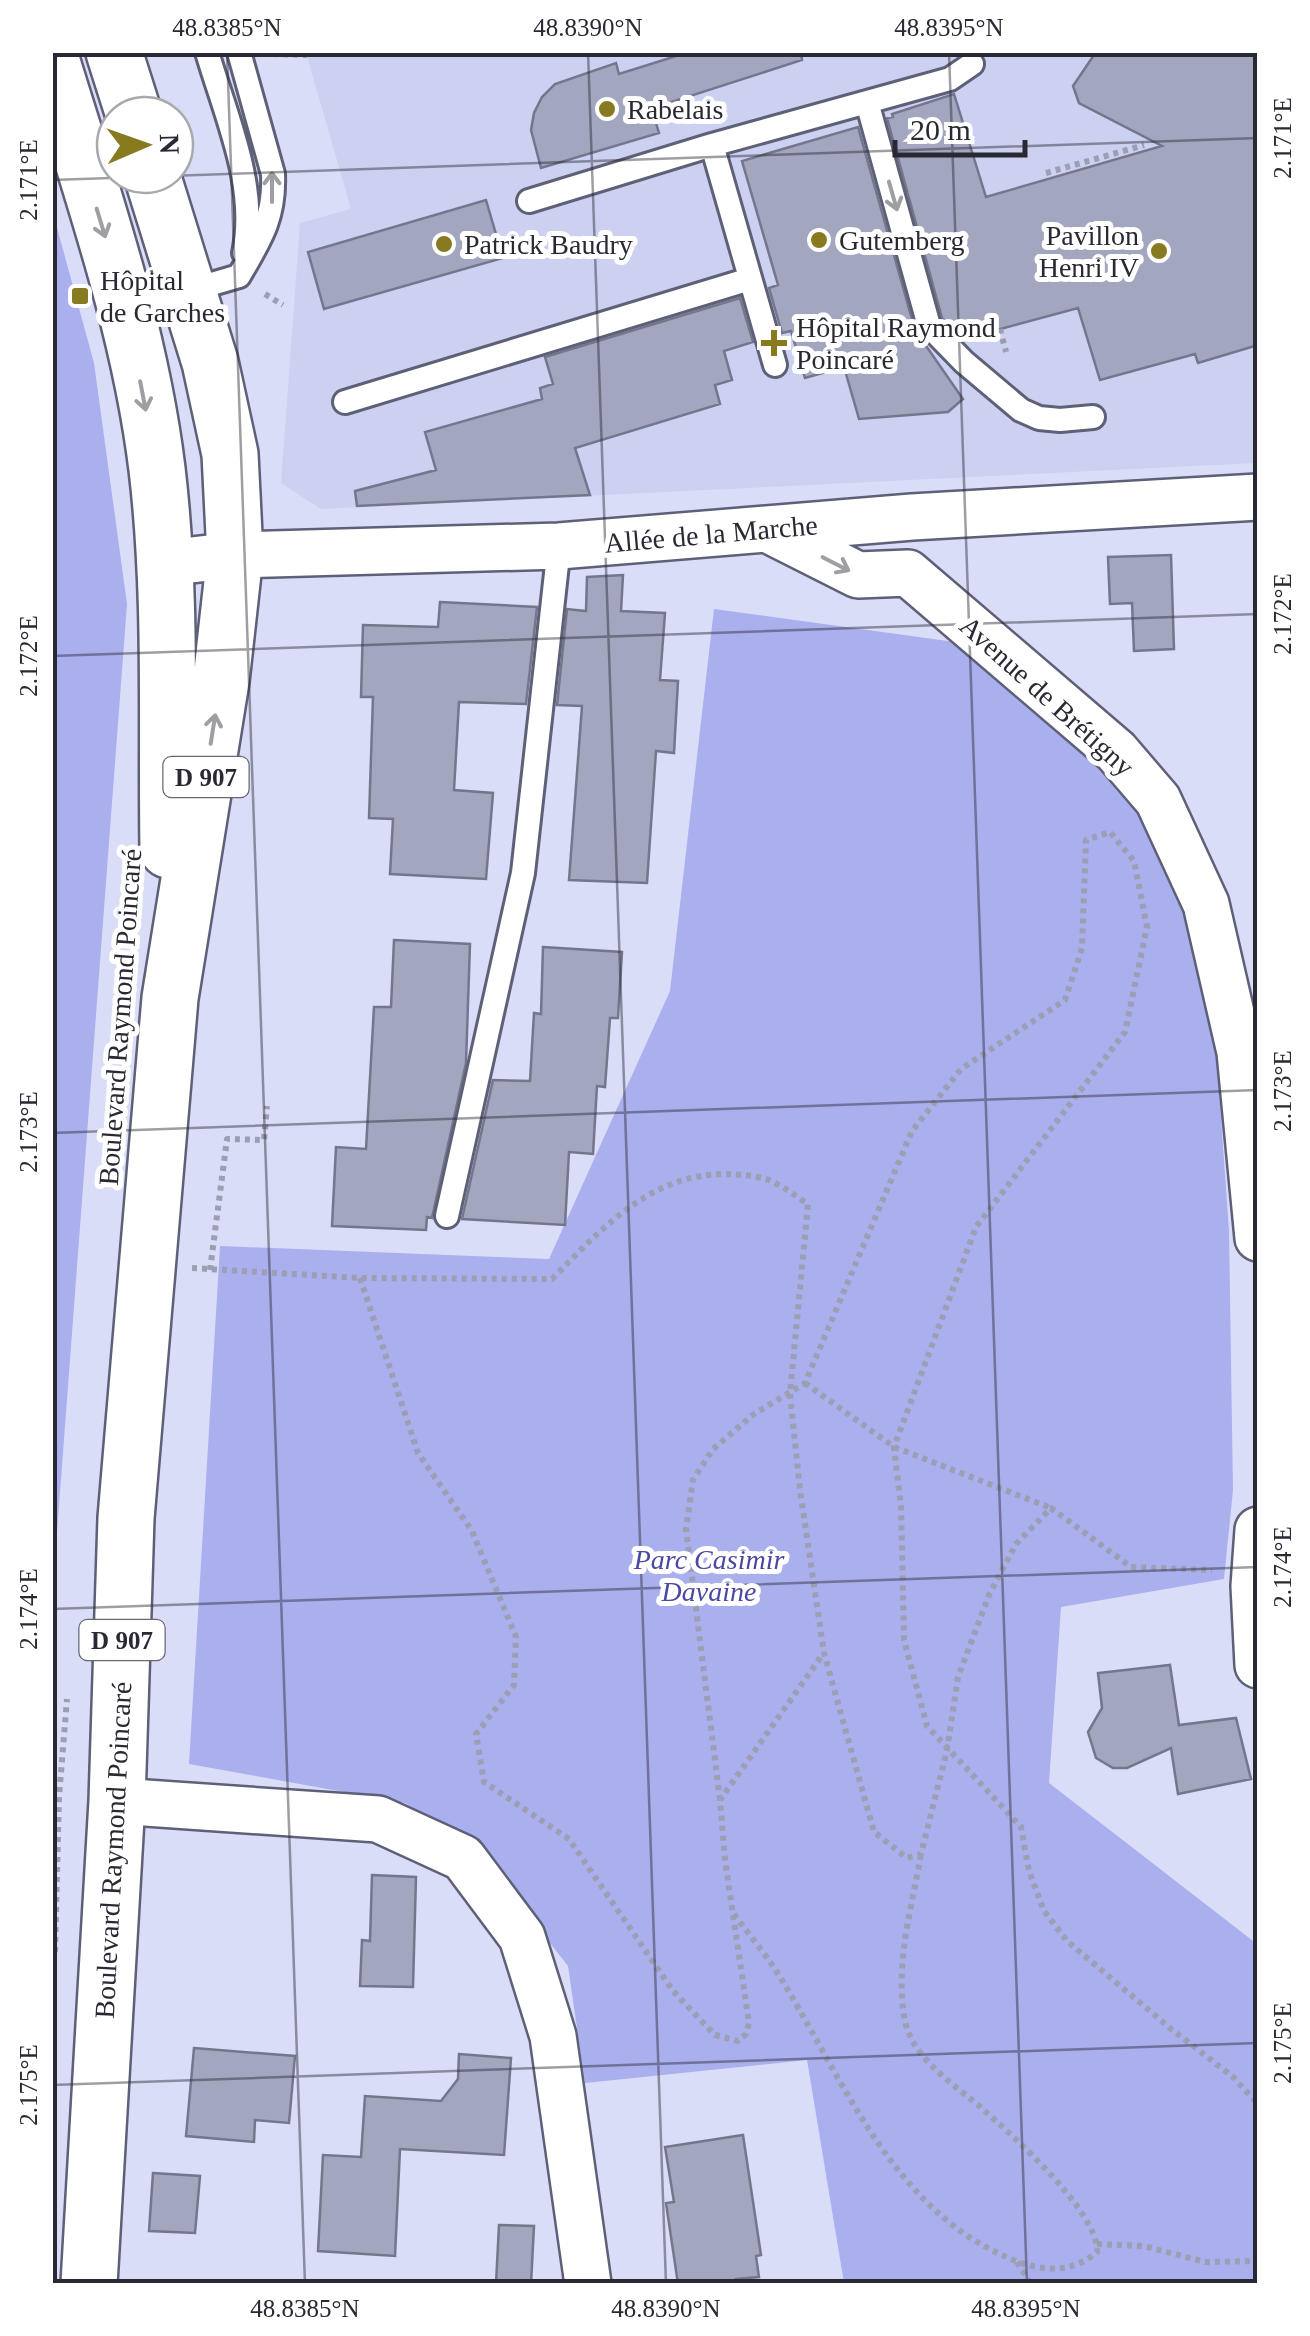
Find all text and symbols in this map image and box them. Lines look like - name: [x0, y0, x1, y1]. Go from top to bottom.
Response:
- text: 48.8385°N: [172, 14, 282, 41]
- text: 48.8390°N: [533, 14, 643, 41]
- text: 48.8395°N: [894, 14, 1004, 41]
- place label: Rabelais: [627, 94, 723, 125]
- north arrow: [95, 95, 195, 195]
- scale bar: [895, 95, 1025, 157]
- text: 2.171°E: [1269, 97, 1296, 179]
- marker: Rabelais: [596, 98, 618, 120]
- text: 20 m: [910, 113, 971, 146]
- text: N: [154, 133, 185, 155]
- text: 2.171°E: [15, 139, 42, 221]
- one-way arrow: [262, 172, 282, 204]
- one-way arrow: [885, 180, 903, 211]
- one-way arrow: [93, 207, 111, 238]
- place label: Pavillon Henri IV: [1039, 220, 1139, 283]
- place label: Gutemberg: [839, 225, 964, 256]
- place label: Patrick Baudry: [464, 229, 633, 260]
- marker: Gutemberg: [808, 229, 830, 251]
- marker: Patrick Baudry: [433, 233, 455, 255]
- marker: Pavillon Henri IV: [1148, 240, 1170, 262]
- place label: Hôpital de Garches: [100, 265, 225, 328]
- marker: Hôpital de Garches: [69, 285, 91, 307]
- place label: Hôpital Raymond Poincaré: [796, 312, 996, 375]
- marker: Hôpital Raymond Poincaré: [761, 330, 787, 356]
- one-way arrow: [134, 379, 153, 412]
- street label: Allée de la Marche: [603, 509, 819, 559]
- one-way arrow: [820, 555, 850, 574]
- text: 2.172°E: [1269, 573, 1296, 655]
- street label: Avenue de Brétigny: [954, 610, 1140, 782]
- text: 2.172°E: [15, 615, 42, 697]
- one-way arrow: [204, 713, 223, 746]
- road number: D 907: [164, 757, 248, 797]
- street label: Boulevard Raymond Poincaré: [93, 848, 147, 1186]
- text: 2.173°E: [1269, 1050, 1296, 1132]
- text: 2.173°E: [15, 1091, 42, 1173]
- text: 2.174°E: [1269, 1526, 1296, 1608]
- park label: Parc Casimir Davaine: [633, 1544, 784, 1607]
- text: 2.174°E: [15, 1568, 42, 1650]
- road number: D 907: [80, 1620, 164, 1660]
- street label: Boulevard Raymond Poincaré: [89, 1681, 137, 2019]
- text: 2.175°E: [1269, 2002, 1296, 2084]
- text: 2.175°E: [15, 2044, 42, 2126]
- text: 48.8385°N: [250, 2295, 360, 2322]
- text: 48.8390°N: [611, 2295, 721, 2322]
- text: 48.8395°N: [971, 2295, 1081, 2322]

